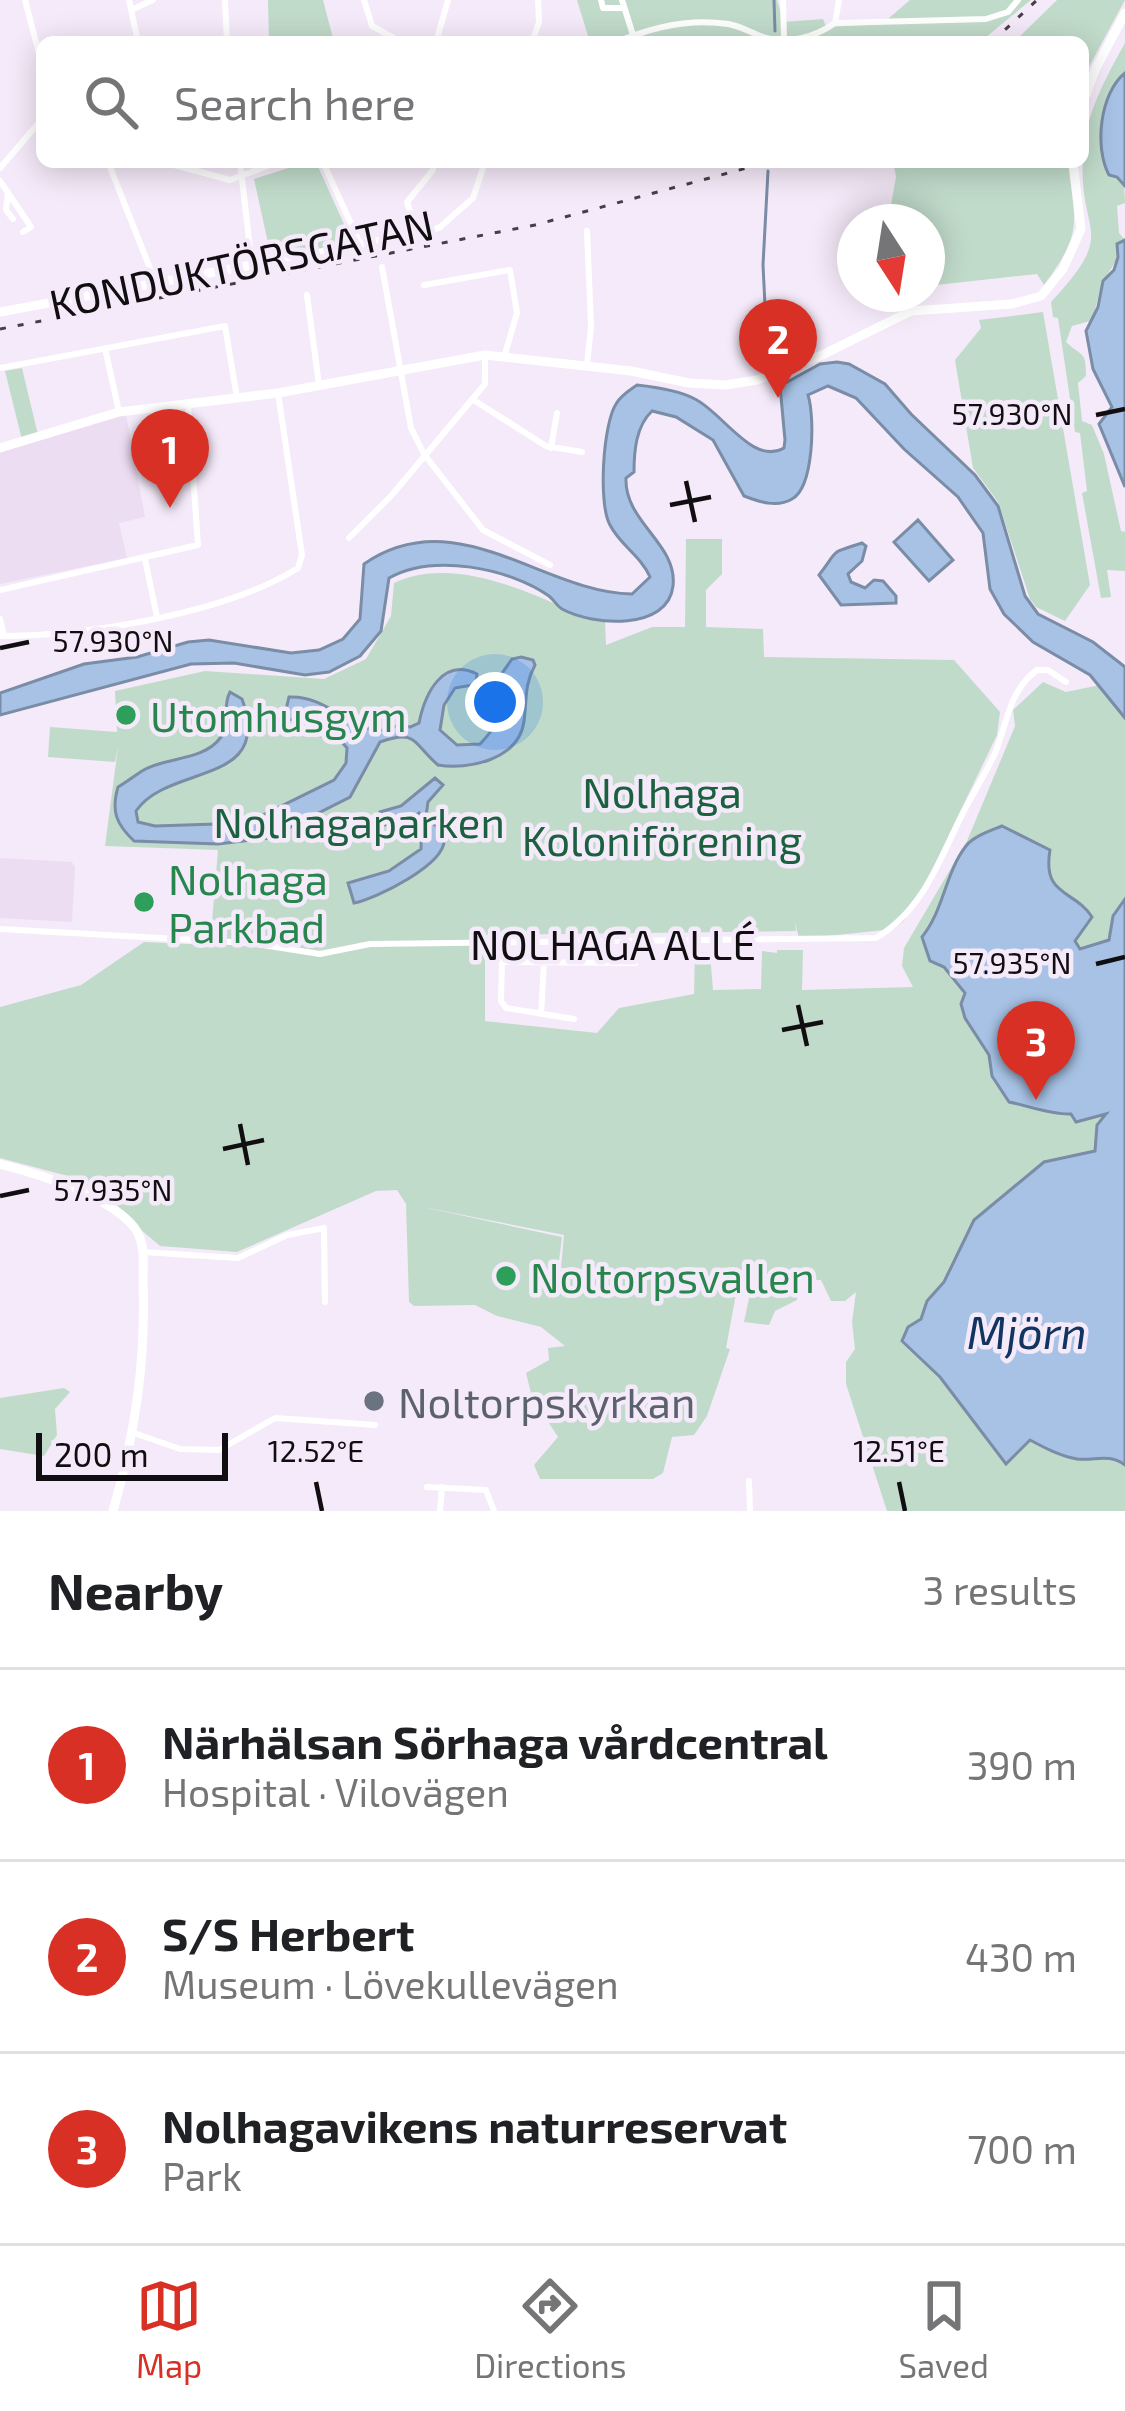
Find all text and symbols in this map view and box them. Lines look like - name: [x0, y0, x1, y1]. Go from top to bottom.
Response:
- search box: [36, 36, 1089, 168]
- icon: search: [78, 69, 144, 135]
- text: Search here: [174, 75, 416, 129]
- street label: KONDUKTÖRSGATAN: [44, 198, 438, 328]
- north arrow: [837, 204, 945, 312]
- pin: 2: [739, 299, 817, 398]
- text: 57.930°N: [952, 395, 1072, 431]
- pin: 1: [131, 409, 209, 508]
- text: 57.930°N: [53, 622, 173, 658]
- your location: [465, 672, 525, 732]
- place label: Utomhusgym: [150, 690, 407, 740]
- marker: Utomhusgym: [113, 702, 139, 728]
- park label: Nolhaga Koloniförening: [522, 766, 802, 864]
- park label: Nolhagaparken: [213, 796, 505, 846]
- place label: Nolhaga Parkbad: [168, 853, 328, 951]
- marker: Nolhaga Parkbad: [131, 889, 157, 915]
- street label: NOLHAGA ALLÉ: [470, 918, 756, 968]
- text: 57.935°N: [953, 944, 1071, 980]
- pin: 3: [997, 1001, 1075, 1100]
- text: 57.935°N: [54, 1171, 172, 1207]
- place label: Noltorpsvallen: [530, 1251, 815, 1301]
- marker: Noltorpsvallen: [493, 1263, 519, 1289]
- water label: Mjörn: [967, 1304, 1087, 1359]
- place label: Noltorpskyrkan: [398, 1376, 695, 1426]
- marker: Noltorpskyrkan: [361, 1388, 387, 1414]
- scale bar: [36, 1427, 228, 1480]
- text: 12.52°E: [268, 1432, 364, 1468]
- text: 12.51°E: [853, 1432, 945, 1468]
- text: 200 m: [54, 1434, 149, 1474]
- text: Nearby: [48, 1559, 223, 1620]
- text: 3 results: [923, 1566, 1077, 1613]
- text: Närhälsan Sörhaga vårdcentral: [162, 1714, 828, 1768]
- text: 1: [79, 1741, 95, 1788]
- text: 390 m: [967, 1741, 1077, 1788]
- text: Hospital · Vilovägen: [162, 1768, 509, 1815]
- text: S/S Herbert: [162, 1906, 414, 1960]
- text: 2: [76, 1933, 98, 1980]
- text: 430 m: [965, 1933, 1077, 1980]
- text: Museum · Lövekullevägen: [162, 1960, 619, 2007]
- text: Nolhagavikens naturreservat: [162, 2098, 787, 2152]
- text: 3: [76, 2125, 98, 2172]
- text: 700 m: [967, 2125, 1077, 2172]
- text: Park: [162, 2152, 242, 2199]
- tab: Map: [136, 2273, 202, 2385]
- tab: Directions: [474, 2273, 626, 2385]
- tab: Saved: [898, 2273, 989, 2385]

